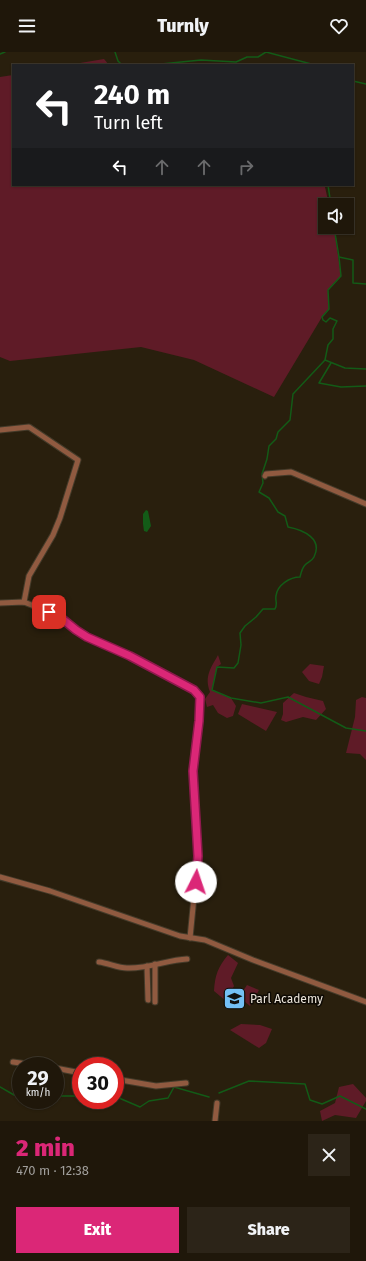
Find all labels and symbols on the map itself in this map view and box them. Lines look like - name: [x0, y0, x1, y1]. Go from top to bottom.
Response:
- pin: [32, 595, 66, 629]
- position arrow: [175, 861, 217, 903]
- school or university icon: Parl Academy: [221, 986, 247, 1012]
- place label: Parl Academy: [250, 992, 323, 1006]
- speed limit sign: 30: [72, 1057, 124, 1109]

